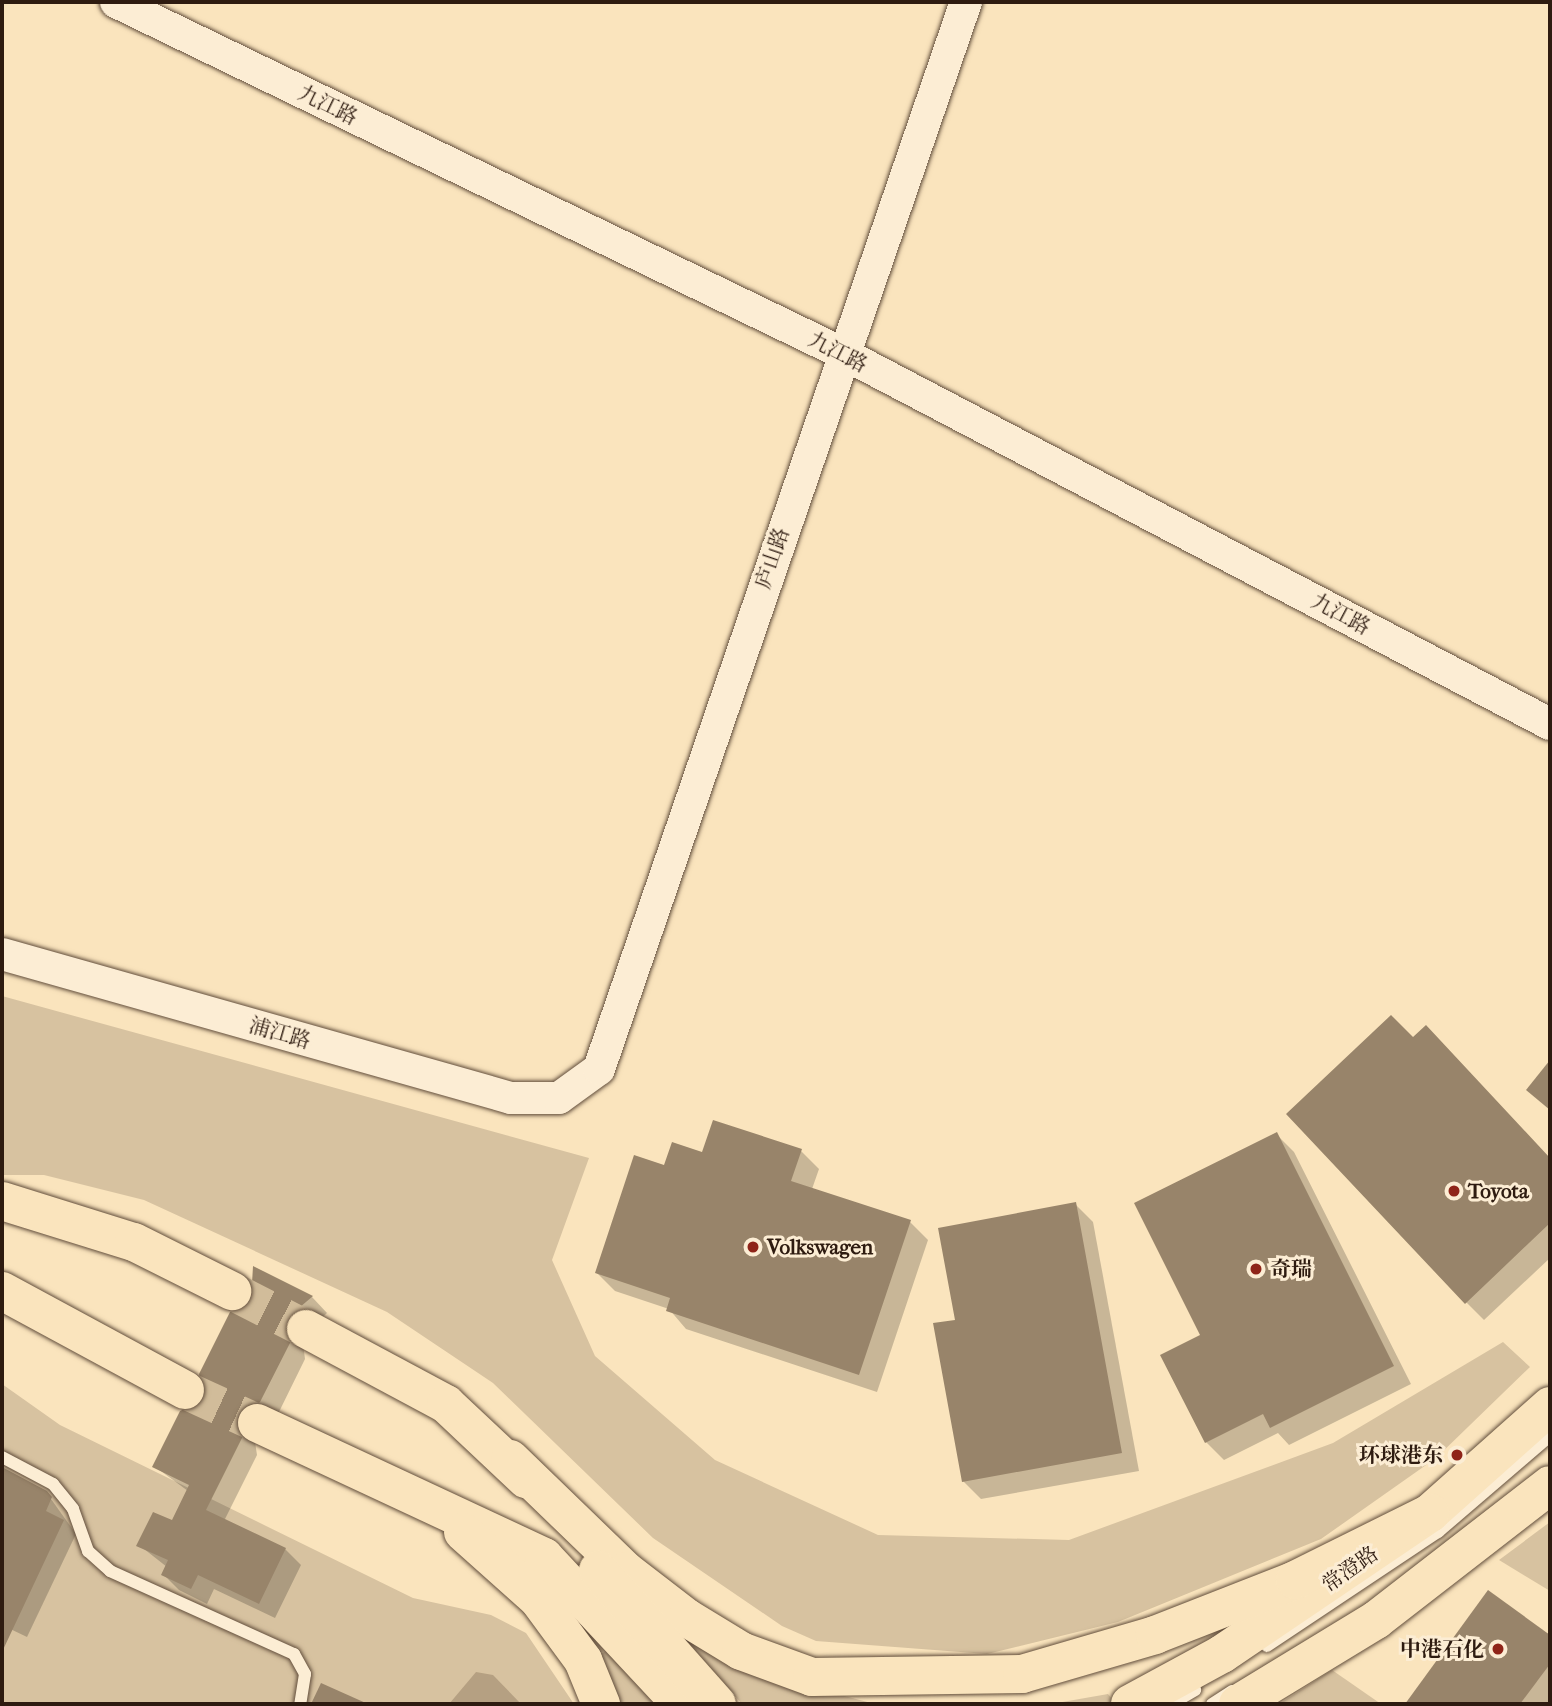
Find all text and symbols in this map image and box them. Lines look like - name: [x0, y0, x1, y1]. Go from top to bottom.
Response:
- street label: 九江路: [294, 80, 362, 130]
- street label: 九江路: [804, 326, 872, 378]
- street label: 庐山路: [750, 524, 794, 592]
- street label: 九江路: [1307, 588, 1375, 640]
- street label: 浦江路: [246, 1012, 314, 1054]
- place label: Toyota: [1468, 1178, 1529, 1204]
- marker: Toyota: [1446, 1183, 1462, 1199]
- place label: Volkswagen: [767, 1234, 873, 1260]
- marker: Volkswagen: [745, 1239, 761, 1255]
- place label: 奇瑞: [1270, 1256, 1312, 1282]
- marker: 奇瑞: [1248, 1261, 1264, 1277]
- place label: 环球港东: [1359, 1442, 1443, 1468]
- marker: 环球港东: [1449, 1447, 1465, 1463]
- street label: 常澄路: [1317, 1541, 1383, 1597]
- place label: 中港石化: [1400, 1636, 1484, 1662]
- marker: 中港石化: [1490, 1641, 1506, 1657]

